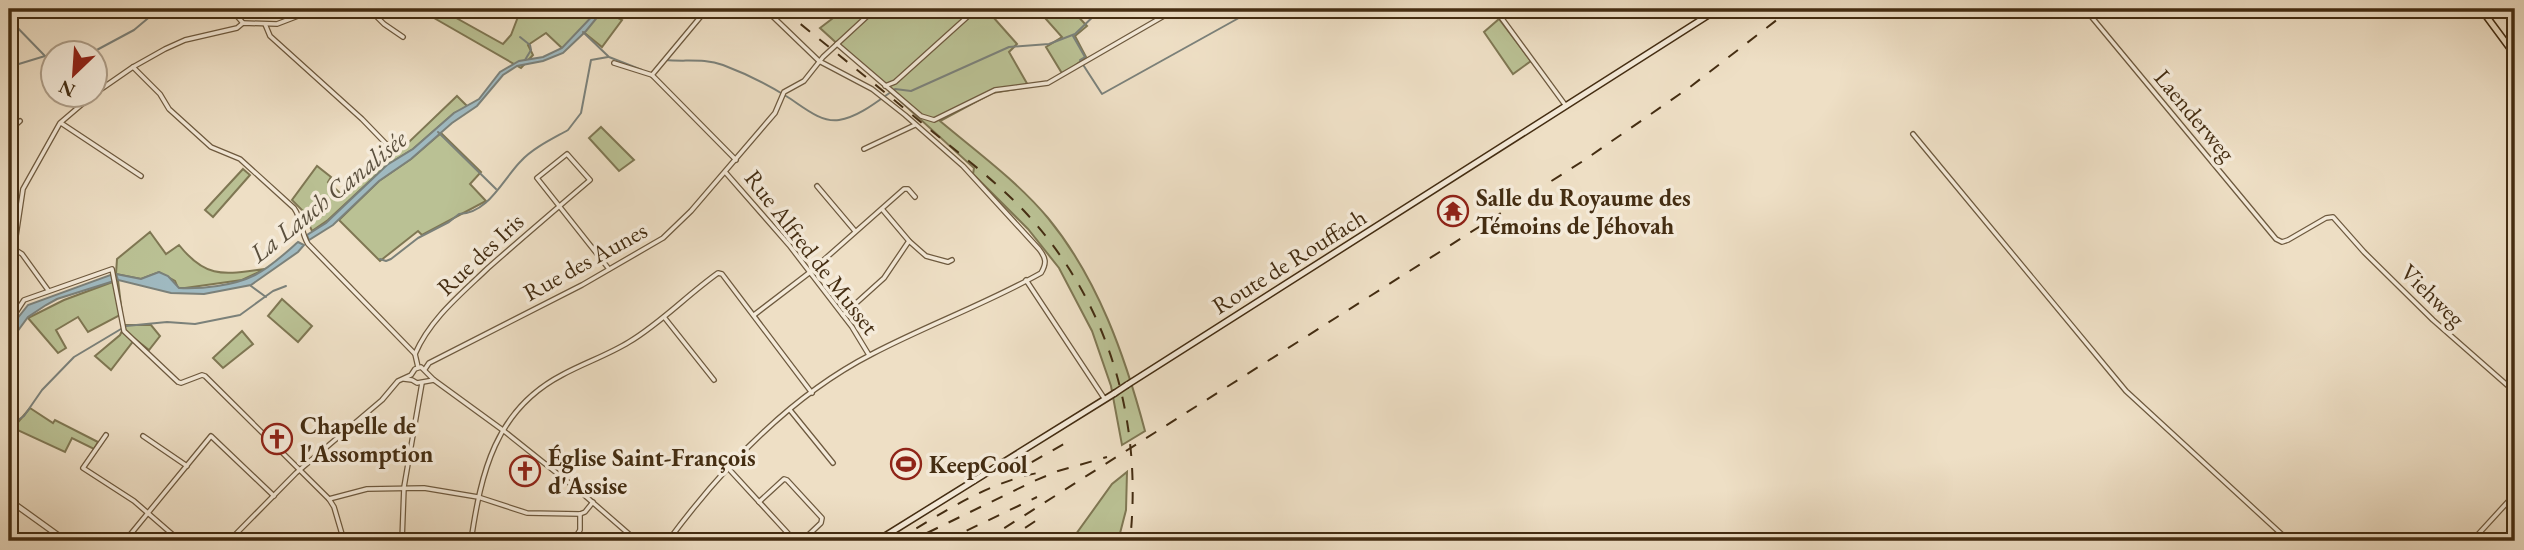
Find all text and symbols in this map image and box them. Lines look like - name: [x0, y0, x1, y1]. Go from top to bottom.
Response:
- north arrow: [38, 38, 108, 108]
- street label: Laenderweg: [2148, 63, 2243, 168]
- text: N: [54, 74, 79, 104]
- water label: La Lauch Canalisée: [241, 121, 415, 271]
- street label: Rue Alfred de Musset: [738, 163, 886, 341]
- place label: Salle du Royaume des Témoins de Jéhovah: [1476, 182, 1691, 241]
- temple icon: Salle du Royaume des Témoins de Jéhovah: [1436, 194, 1470, 228]
- street label: Route de Rouffach: [1206, 201, 1372, 321]
- street label: Rue des Iris: [430, 206, 530, 302]
- street label: Rue des Aunes: [518, 214, 652, 308]
- street label: Viehweg: [2394, 257, 2472, 334]
- place label: Chapelle de l'Assomption: [300, 410, 434, 469]
- church icon: Chapelle de l'Assomption: [260, 422, 294, 456]
- place label: Église Saint-François d'Assise: [548, 442, 756, 501]
- sports icon: KeepCool: [889, 447, 923, 481]
- place label: KeepCool: [929, 449, 1028, 480]
- church icon: Église Saint-François d'Assise: [508, 454, 542, 488]

